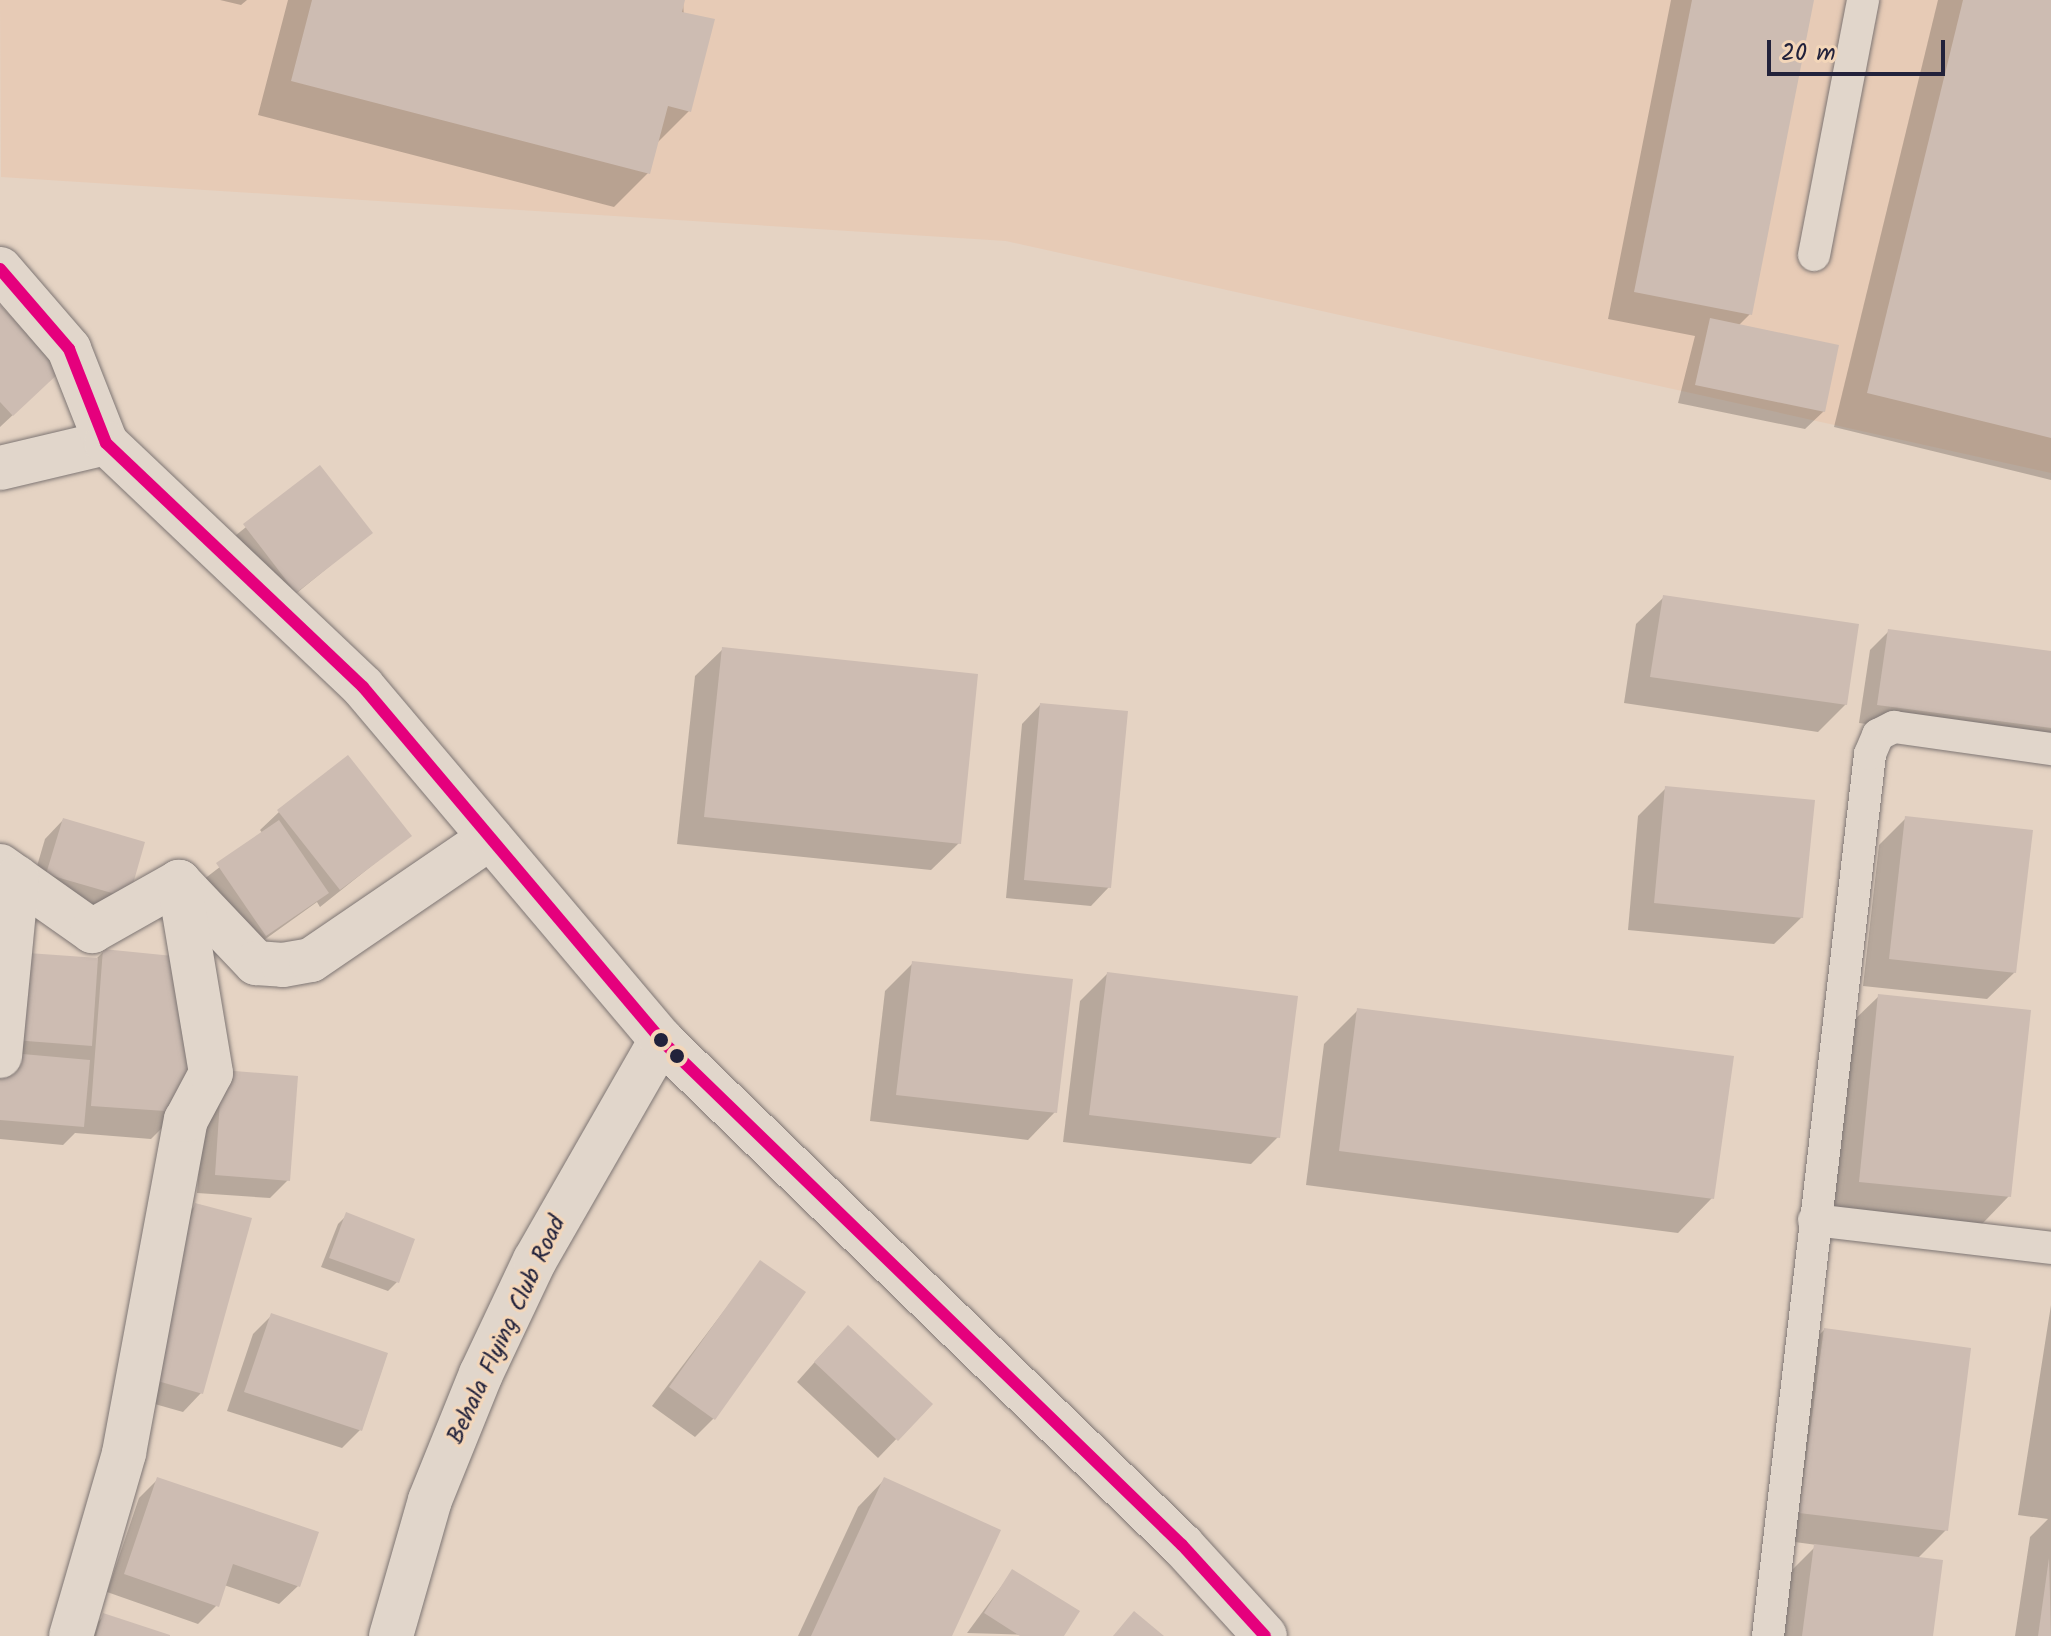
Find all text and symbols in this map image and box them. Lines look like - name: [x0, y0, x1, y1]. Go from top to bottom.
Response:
- scale bar: [1771, 24, 1949, 74]
- text: 20 m: [1781, 34, 1836, 73]
- unlabelled marker: [653, 1032, 669, 1048]
- unlabelled marker: [669, 1048, 685, 1064]
- street label: Behala Flying Club Road: [441, 1211, 573, 1449]

